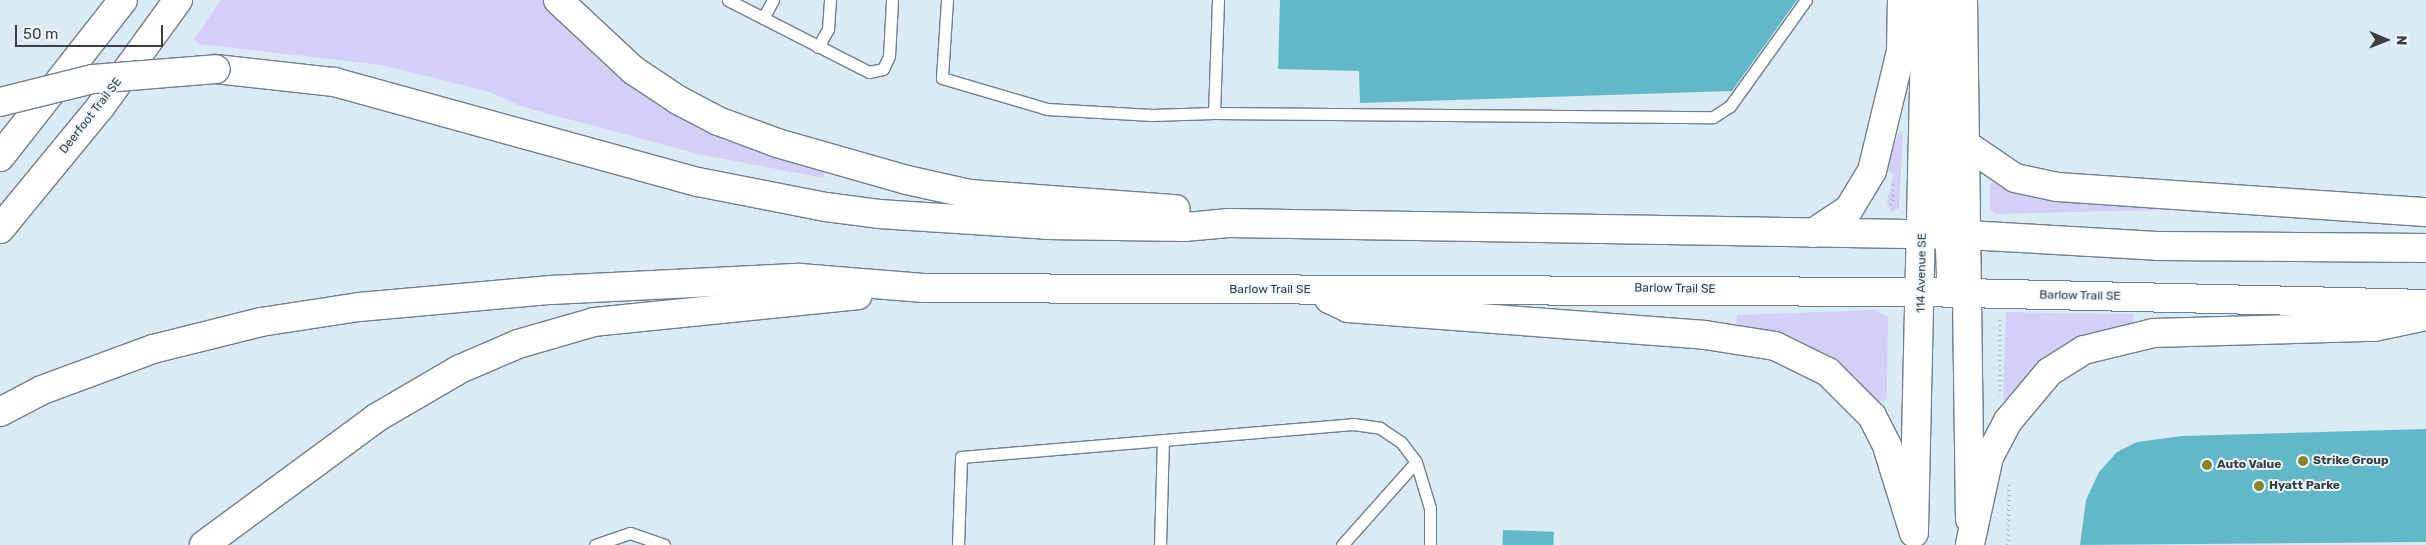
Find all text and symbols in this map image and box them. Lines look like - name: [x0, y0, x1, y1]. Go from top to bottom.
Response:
- scale bar: [18, 15, 165, 47]
- north arrow: [2361, 15, 2411, 65]
- text: 50 m: [23, 25, 58, 43]
- text: N: [2393, 35, 2410, 45]
- street label: Deerfoot Trail SE: [57, 75, 125, 157]
- street label: 114 Avenue SE: [1914, 233, 1930, 313]
- street label: Barlow Trail SE: [1634, 281, 1716, 297]
- street label: Barlow Trail SE: [1229, 283, 1311, 297]
- street label: Barlow Trail SE: [2039, 288, 2121, 304]
- place label: Strike Group: [2313, 454, 2388, 468]
- marker: Strike Group: [2297, 455, 2309, 467]
- place label: Auto Value: [2217, 458, 2282, 472]
- marker: Auto Value: [2201, 459, 2213, 471]
- place label: Hyatt Parke: [2269, 479, 2340, 493]
- marker: Hyatt Parke: [2253, 480, 2265, 492]

